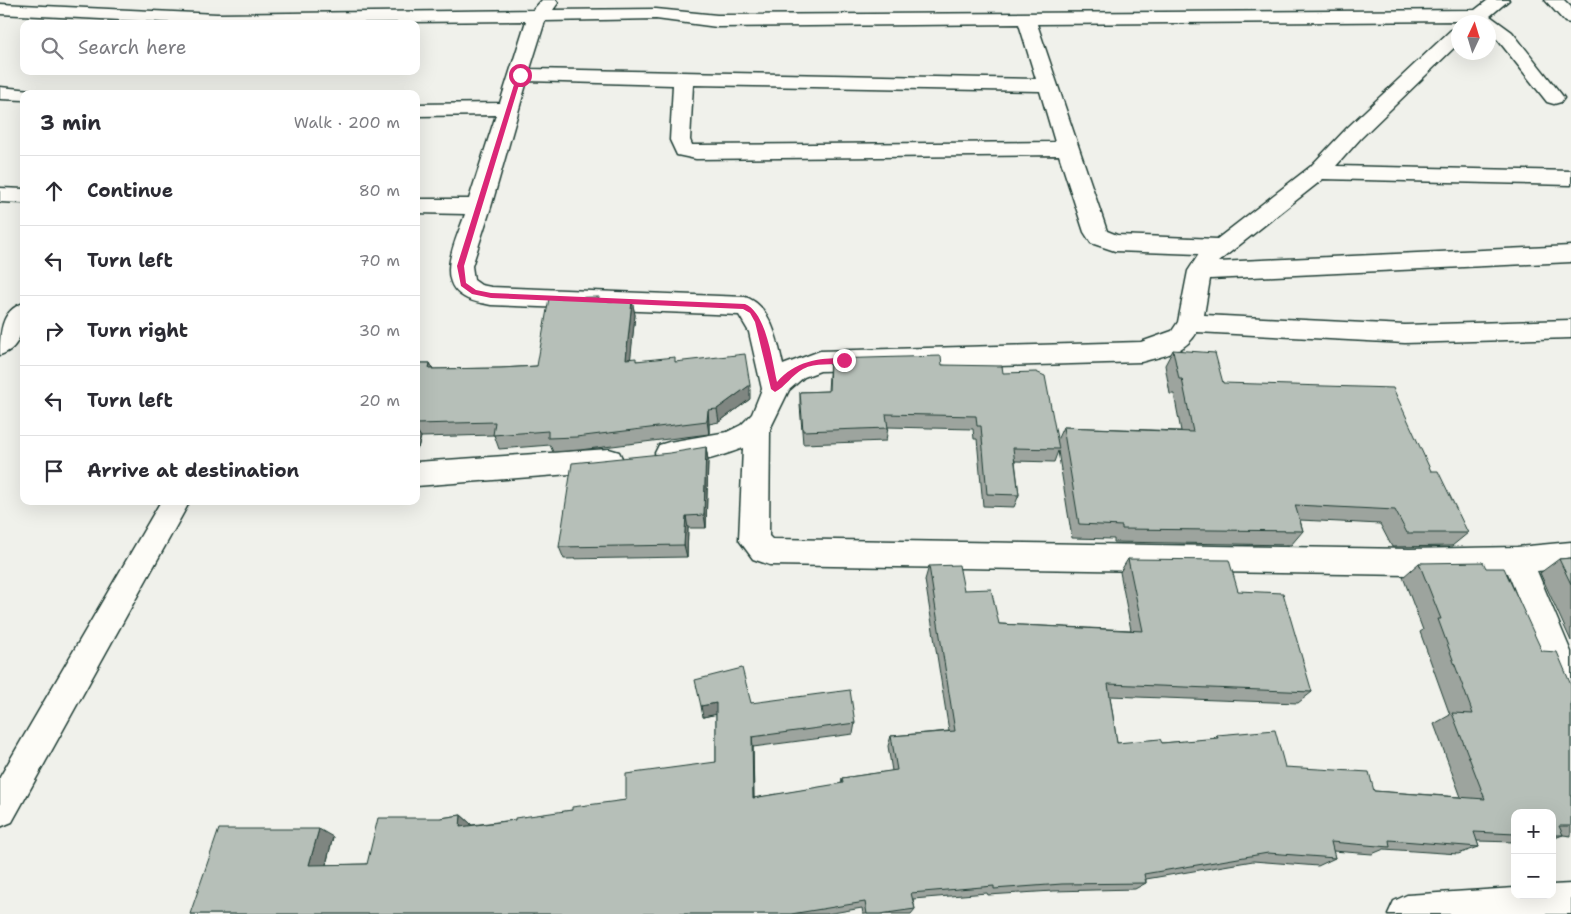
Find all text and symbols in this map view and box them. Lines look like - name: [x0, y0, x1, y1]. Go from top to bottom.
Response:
- north arrow: [1451, 15, 1496, 60]
- search box: [20, 20, 420, 75]
- icon: search: [38, 34, 66, 62]
- text: Search here: [78, 35, 187, 60]
- route start: [509, 64, 532, 87]
- text: 3 min: [40, 109, 101, 137]
- text: Walk · 200 m: [294, 112, 400, 133]
- icon: ahead: [40, 177, 68, 205]
- text: Continue: [87, 178, 173, 203]
- text: 80 m: [359, 180, 400, 201]
- icon: left: [40, 247, 68, 275]
- text: Turn left: [87, 248, 173, 273]
- text: 70 m: [359, 250, 400, 271]
- icon: right: [40, 317, 68, 345]
- text: Turn right: [87, 318, 188, 343]
- text: 30 m: [359, 320, 400, 341]
- route end: [833, 349, 856, 372]
- icon: left: [40, 387, 68, 415]
- text: Turn left: [87, 388, 173, 413]
- text: 20 m: [359, 390, 400, 411]
- icon: arrive: [40, 457, 68, 485]
- text: Arrive at destination: [87, 458, 299, 483]
- map controls: [1511, 809, 1556, 899]
- button: +: [1511, 809, 1556, 854]
- button: −: [1511, 854, 1556, 899]

